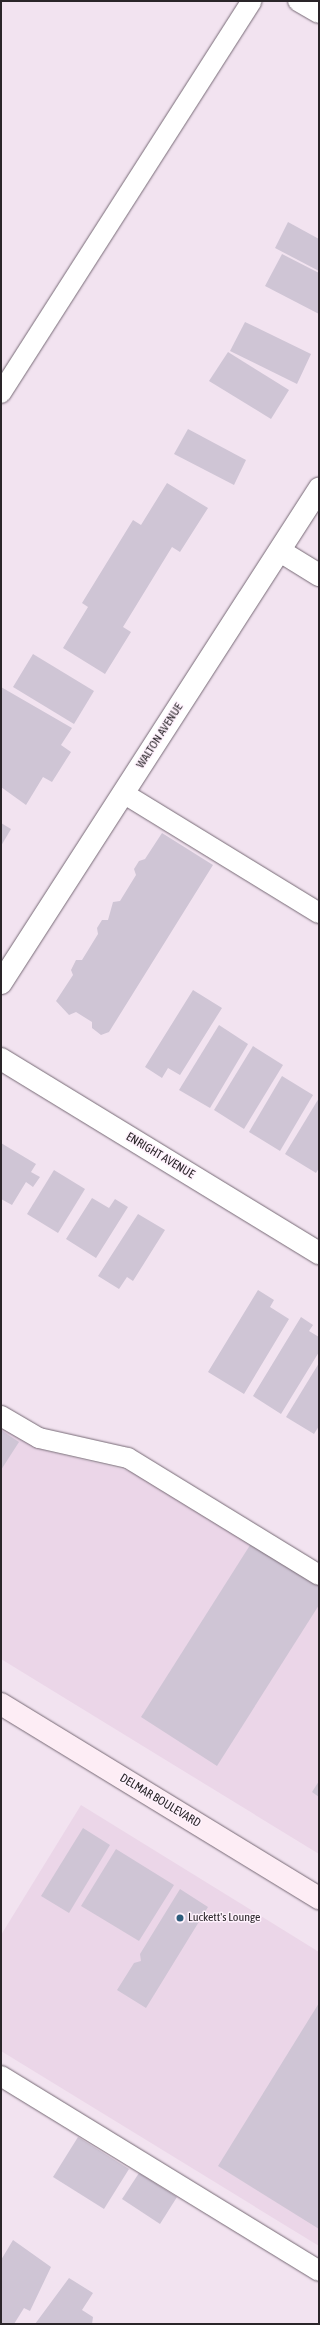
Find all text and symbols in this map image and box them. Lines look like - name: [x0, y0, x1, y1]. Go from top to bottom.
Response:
- street label: WALTON AVENUE: [134, 701, 186, 771]
- street label: ENRIGHT AVENUE: [123, 1130, 197, 1182]
- street label: DELMAR BOULEVARD: [117, 1771, 203, 1831]
- place label: Luckett's Lounge: [188, 1911, 260, 1925]
- marker: Luckett's Lounge: [175, 1913, 185, 1923]

